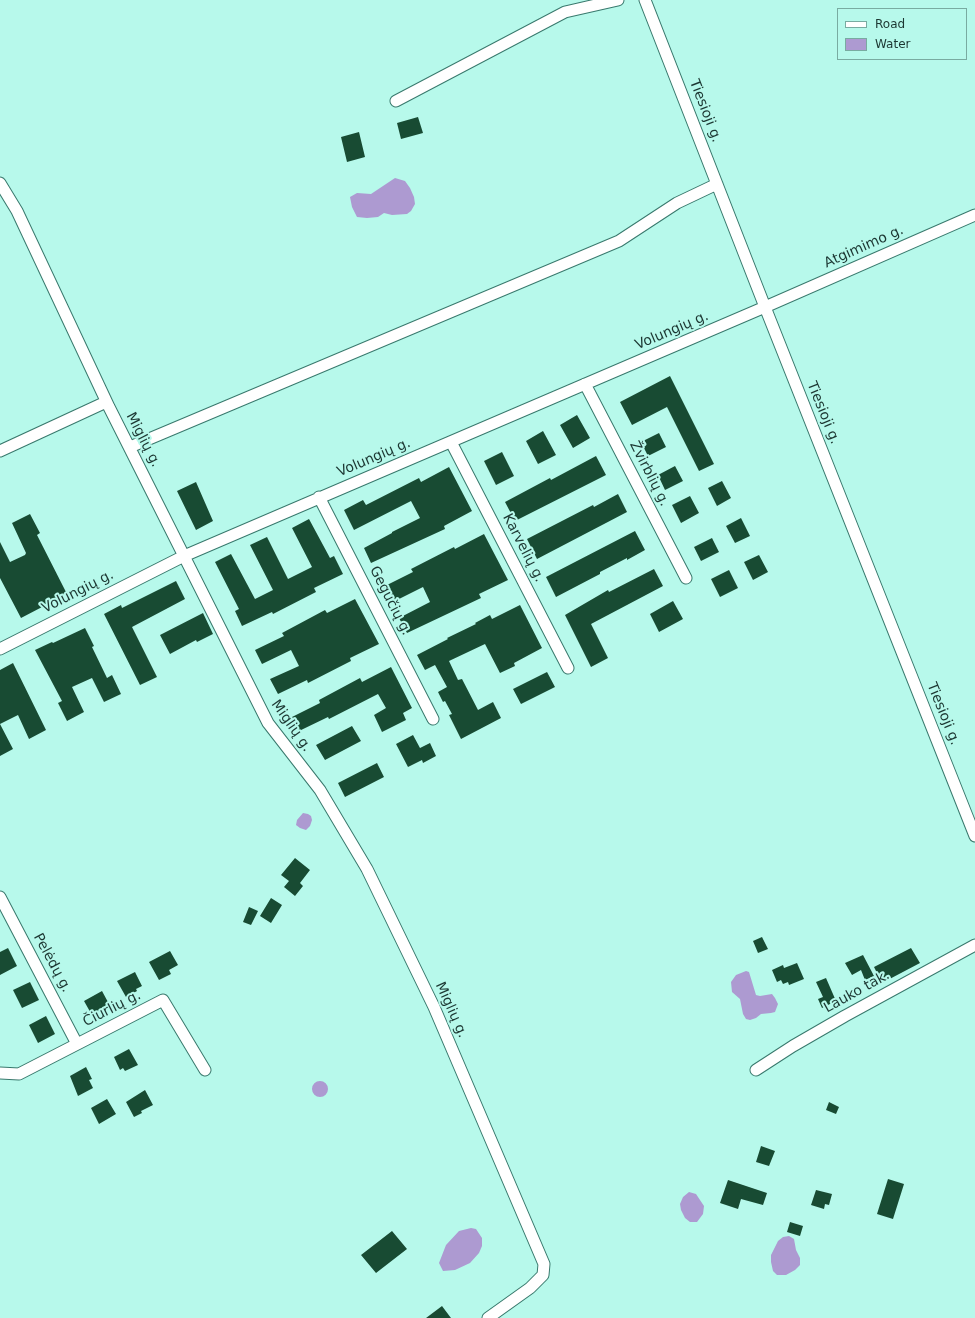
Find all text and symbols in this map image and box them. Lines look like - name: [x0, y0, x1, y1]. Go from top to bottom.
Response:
- legend: [837, 8, 967, 60]
- text: Road: [875, 17, 905, 31]
- text: Water: [875, 37, 910, 51]
- street label: Tiesioji g.: [685, 77, 725, 145]
- street label: Atgimimo g.: [822, 222, 906, 272]
- street label: Volungių g.: [633, 308, 711, 354]
- street label: Tiesioji g.: [803, 379, 843, 447]
- street label: Miglių g.: [122, 410, 164, 470]
- street label: Volungių g.: [335, 435, 413, 481]
- street label: Žvirblių g.: [625, 439, 673, 509]
- street label: Karvelių g.: [499, 511, 547, 585]
- street label: Gegučių g.: [365, 564, 415, 638]
- street label: Volungių g.: [39, 567, 117, 617]
- street label: Tiesioji g.: [923, 680, 963, 748]
- street label: Miglių g.: [267, 697, 315, 755]
- street label: Pelėdų g.: [29, 931, 75, 995]
- street label: Lauko tak.: [821, 967, 893, 1017]
- street label: Miglių g.: [431, 979, 471, 1041]
- street label: Čiurlių g.: [80, 987, 144, 1031]

